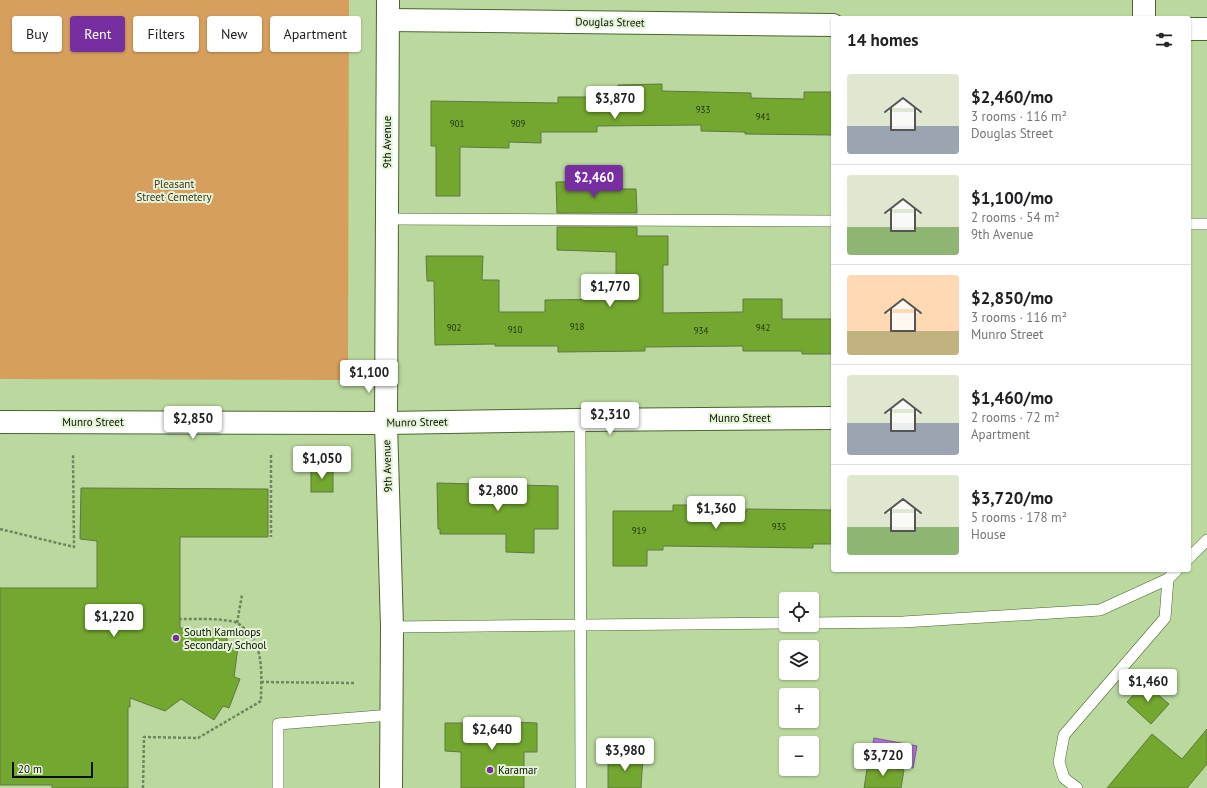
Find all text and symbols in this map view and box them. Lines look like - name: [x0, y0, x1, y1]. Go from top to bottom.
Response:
- street label: Douglas Street: [575, 14, 645, 30]
- chip: Buy: [12, 16, 62, 52]
- chip: Rent: [70, 16, 125, 52]
- chip: Filters: [133, 16, 199, 52]
- chip: New: [207, 16, 262, 52]
- chip: Apartment: [270, 16, 361, 52]
- text: 14 homes: [847, 29, 918, 51]
- icon: filters: [1153, 29, 1175, 51]
- pin: $3,870: [582, 86, 648, 120]
- text: $2,460/mo: [971, 86, 1053, 108]
- text: $3,870: [595, 90, 635, 107]
- icon: home: [879, 90, 927, 138]
- house number: 933: [696, 104, 710, 115]
- text: 3 rooms · 116 m²: [971, 108, 1067, 125]
- house number: 941: [756, 111, 770, 122]
- street label: 9th Avenue: [380, 115, 394, 168]
- house number: 901: [450, 118, 464, 129]
- house number: 909: [511, 118, 525, 129]
- text: Douglas Street: [971, 125, 1053, 142]
- pin: $2,460: [561, 165, 627, 199]
- text: $2,460: [574, 169, 614, 186]
- park label: Pleasant Street Cemetery: [136, 177, 212, 204]
- text: $1,100/mo: [971, 187, 1053, 209]
- icon: home: [879, 191, 927, 239]
- text: 2 rooms · 54 m²: [971, 209, 1060, 226]
- text: 9th Avenue: [971, 226, 1033, 243]
- pin: $1,770: [577, 274, 643, 308]
- text: $1,770: [590, 278, 630, 295]
- text: $2,850/mo: [971, 287, 1053, 309]
- icon: home: [879, 291, 927, 339]
- text: 3 rooms · 116 m²: [971, 309, 1067, 326]
- house number: 918: [570, 321, 584, 332]
- house number: 902: [447, 322, 461, 333]
- house number: 942: [756, 322, 770, 333]
- house number: 910: [508, 324, 522, 335]
- house number: 934: [694, 325, 708, 336]
- text: Munro Street: [971, 326, 1043, 343]
- pin: $1,100: [336, 360, 402, 394]
- text: $1,100: [349, 364, 389, 381]
- text: $1,460/mo: [971, 387, 1053, 409]
- icon: home: [879, 391, 927, 439]
- pin: $2,310: [577, 402, 643, 436]
- pin: $2,850: [160, 406, 226, 440]
- text: $2,310: [590, 406, 630, 423]
- text: 2 rooms · 72 m²: [971, 409, 1060, 426]
- text: $2,850: [173, 410, 213, 427]
- street label: Munro Street: [709, 411, 771, 425]
- street label: Munro Street: [386, 414, 448, 430]
- street label: Munro Street: [62, 415, 124, 429]
- text: Apartment: [971, 426, 1030, 443]
- street label: 9th Avenue: [379, 439, 395, 493]
- pin: $1,050: [289, 446, 355, 480]
- text: $1,050: [302, 450, 342, 467]
- pin: $2,800: [465, 478, 531, 512]
- text: $2,800: [478, 482, 518, 499]
- text: $3,720/mo: [971, 487, 1053, 509]
- icon: home: [879, 491, 927, 539]
- pin: $1,360: [683, 496, 749, 530]
- text: $1,360: [696, 500, 736, 517]
- text: 5 rooms · 178 m²: [971, 509, 1067, 526]
- house number: 935: [772, 521, 786, 532]
- house number: 919: [632, 525, 646, 536]
- text: House: [971, 526, 1006, 543]
- map controls: [779, 592, 819, 776]
- button: locate: [779, 592, 819, 632]
- pin: $1,220: [81, 604, 147, 638]
- text: $1,220: [94, 608, 134, 625]
- place label: South Kamloops Secondary School: [184, 625, 267, 652]
- marker: South Kamloops Secondary School: [171, 633, 181, 643]
- button: layers: [779, 640, 819, 680]
- pin: $1,460: [1115, 669, 1181, 703]
- text: $1,460: [1128, 673, 1168, 690]
- button: +: [779, 688, 819, 728]
- pin: $2,640: [459, 717, 525, 751]
- text: $2,640: [472, 721, 512, 738]
- button: −: [779, 736, 819, 776]
- pin: $3,980: [592, 738, 658, 772]
- text: $3,980: [605, 742, 645, 759]
- pin: $3,720: [850, 743, 916, 777]
- text: $3,720: [863, 747, 903, 764]
- scale bar: [12, 760, 93, 779]
- text: 20 m: [18, 762, 42, 776]
- place label: Karamar: [498, 763, 537, 777]
- marker: Karamar: [485, 765, 495, 775]

